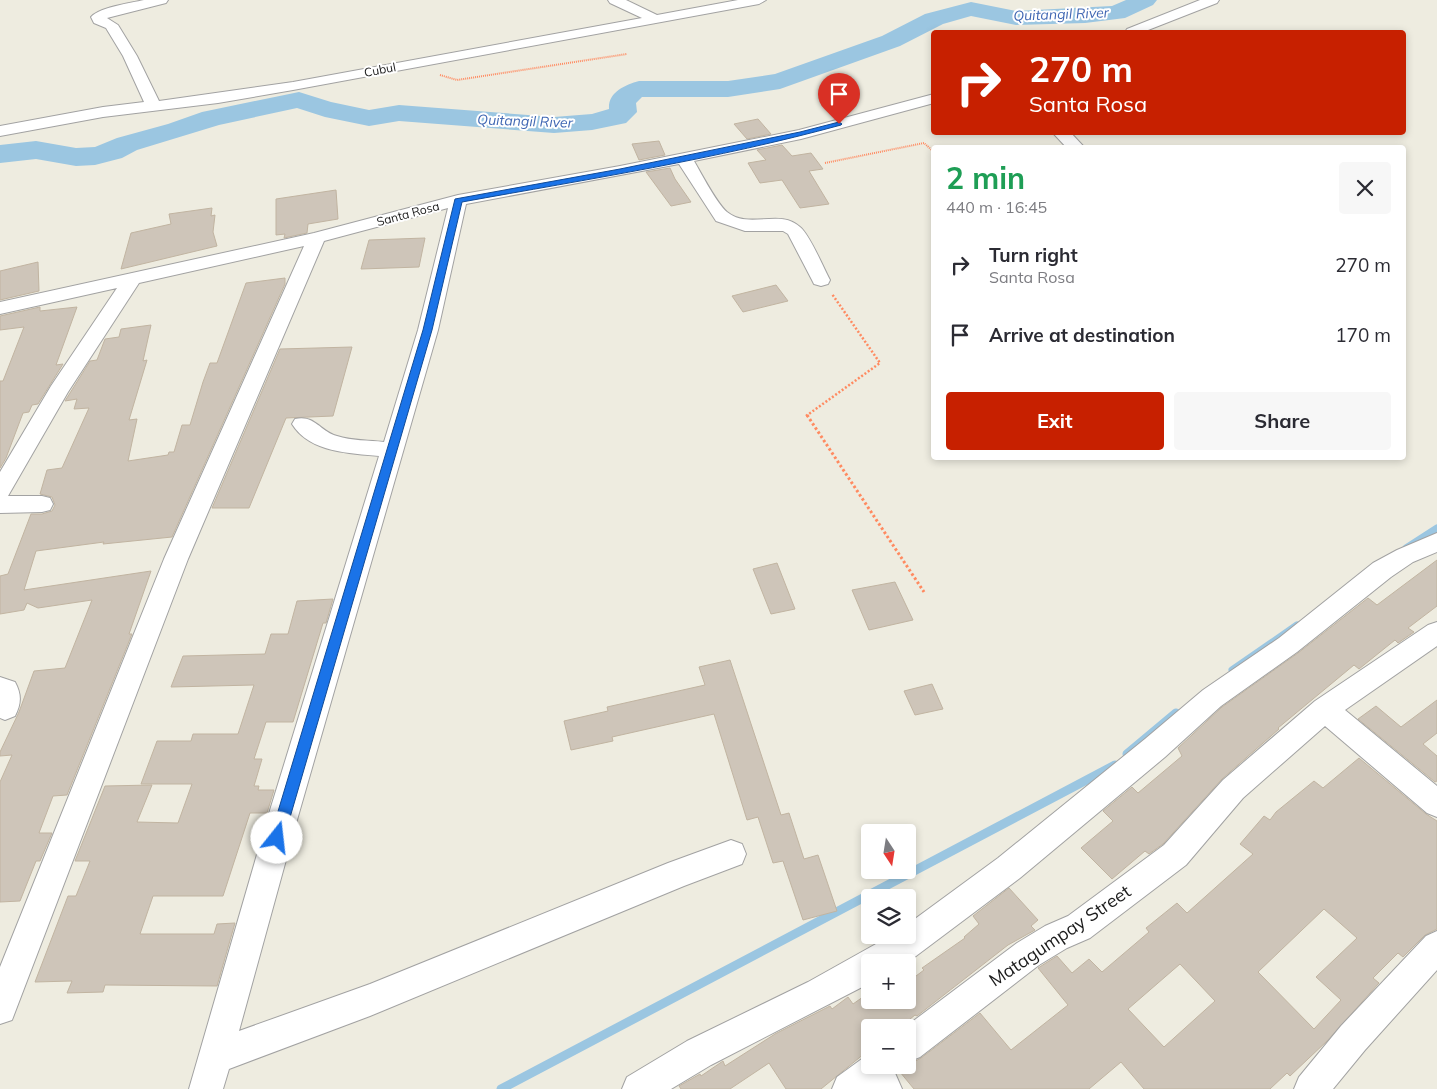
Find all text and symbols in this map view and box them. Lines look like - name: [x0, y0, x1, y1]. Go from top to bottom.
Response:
- water label: Quitangil River: [1013, 3, 1110, 25]
- text: 270 m: [1029, 47, 1133, 91]
- icon: right: [946, 50, 1011, 115]
- street label: Cubul: [363, 59, 397, 80]
- pin: [818, 73, 860, 124]
- icon: arrive: [825, 80, 853, 108]
- text: Santa Rosa: [1029, 90, 1147, 118]
- water label: Quitangil River: [477, 110, 574, 132]
- text: 2 min: [946, 159, 1025, 197]
- button: close: [1339, 162, 1391, 214]
- text: 440 m · 16:45: [946, 197, 1047, 217]
- street label: Santa Rosa: [375, 198, 441, 229]
- text: Turn right: [989, 243, 1078, 267]
- icon: right: [946, 251, 974, 279]
- text: 270 m: [1335, 253, 1391, 277]
- text: Santa Rosa: [989, 267, 1075, 287]
- icon: arrive: [946, 321, 974, 349]
- text: Arrive at destination: [989, 323, 1175, 347]
- text: 170 m: [1335, 323, 1391, 347]
- button: Exit: [946, 392, 1164, 450]
- button: Share: [1174, 392, 1391, 450]
- position arrow: [250, 811, 302, 863]
- north arrow: [861, 824, 916, 879]
- map controls: [861, 824, 916, 1074]
- street label: Matagumpay Street: [985, 880, 1135, 992]
- button: layers: [861, 889, 916, 944]
- button: +: [861, 954, 916, 1009]
- button: −: [861, 1019, 916, 1074]

